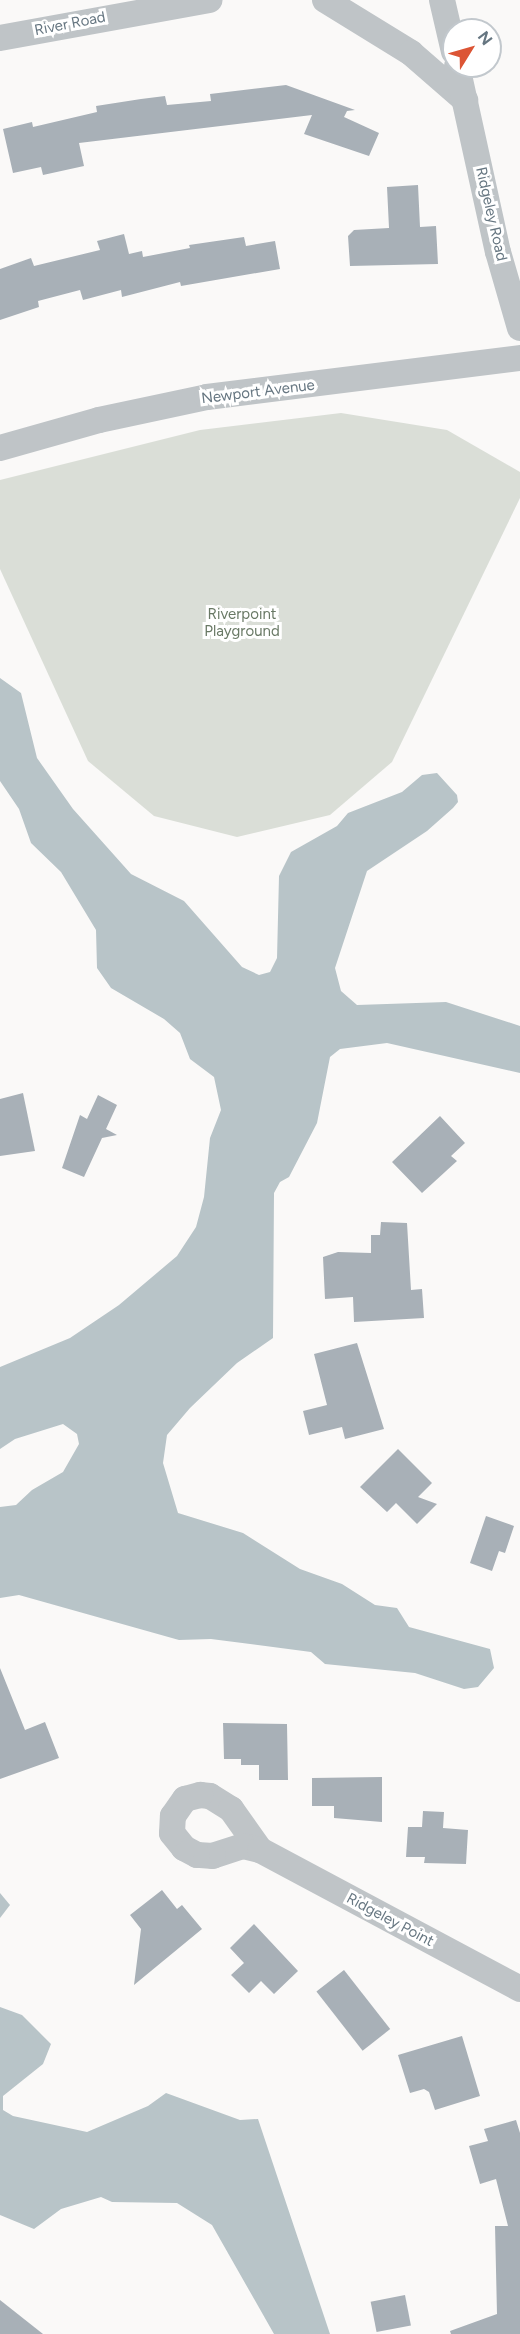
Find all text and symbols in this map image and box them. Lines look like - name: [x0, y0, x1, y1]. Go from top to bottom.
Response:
- street label: River Road: [33, 8, 107, 40]
- north arrow: [442, 18, 502, 78]
- text: N: [474, 27, 496, 49]
- street label: Ridgeley Road: [471, 165, 511, 263]
- street label: Newport Avenue: [200, 376, 316, 408]
- park label: Riverpoint Playground: [204, 605, 280, 640]
- street label: Ridgeley Point: [343, 1889, 437, 1951]

